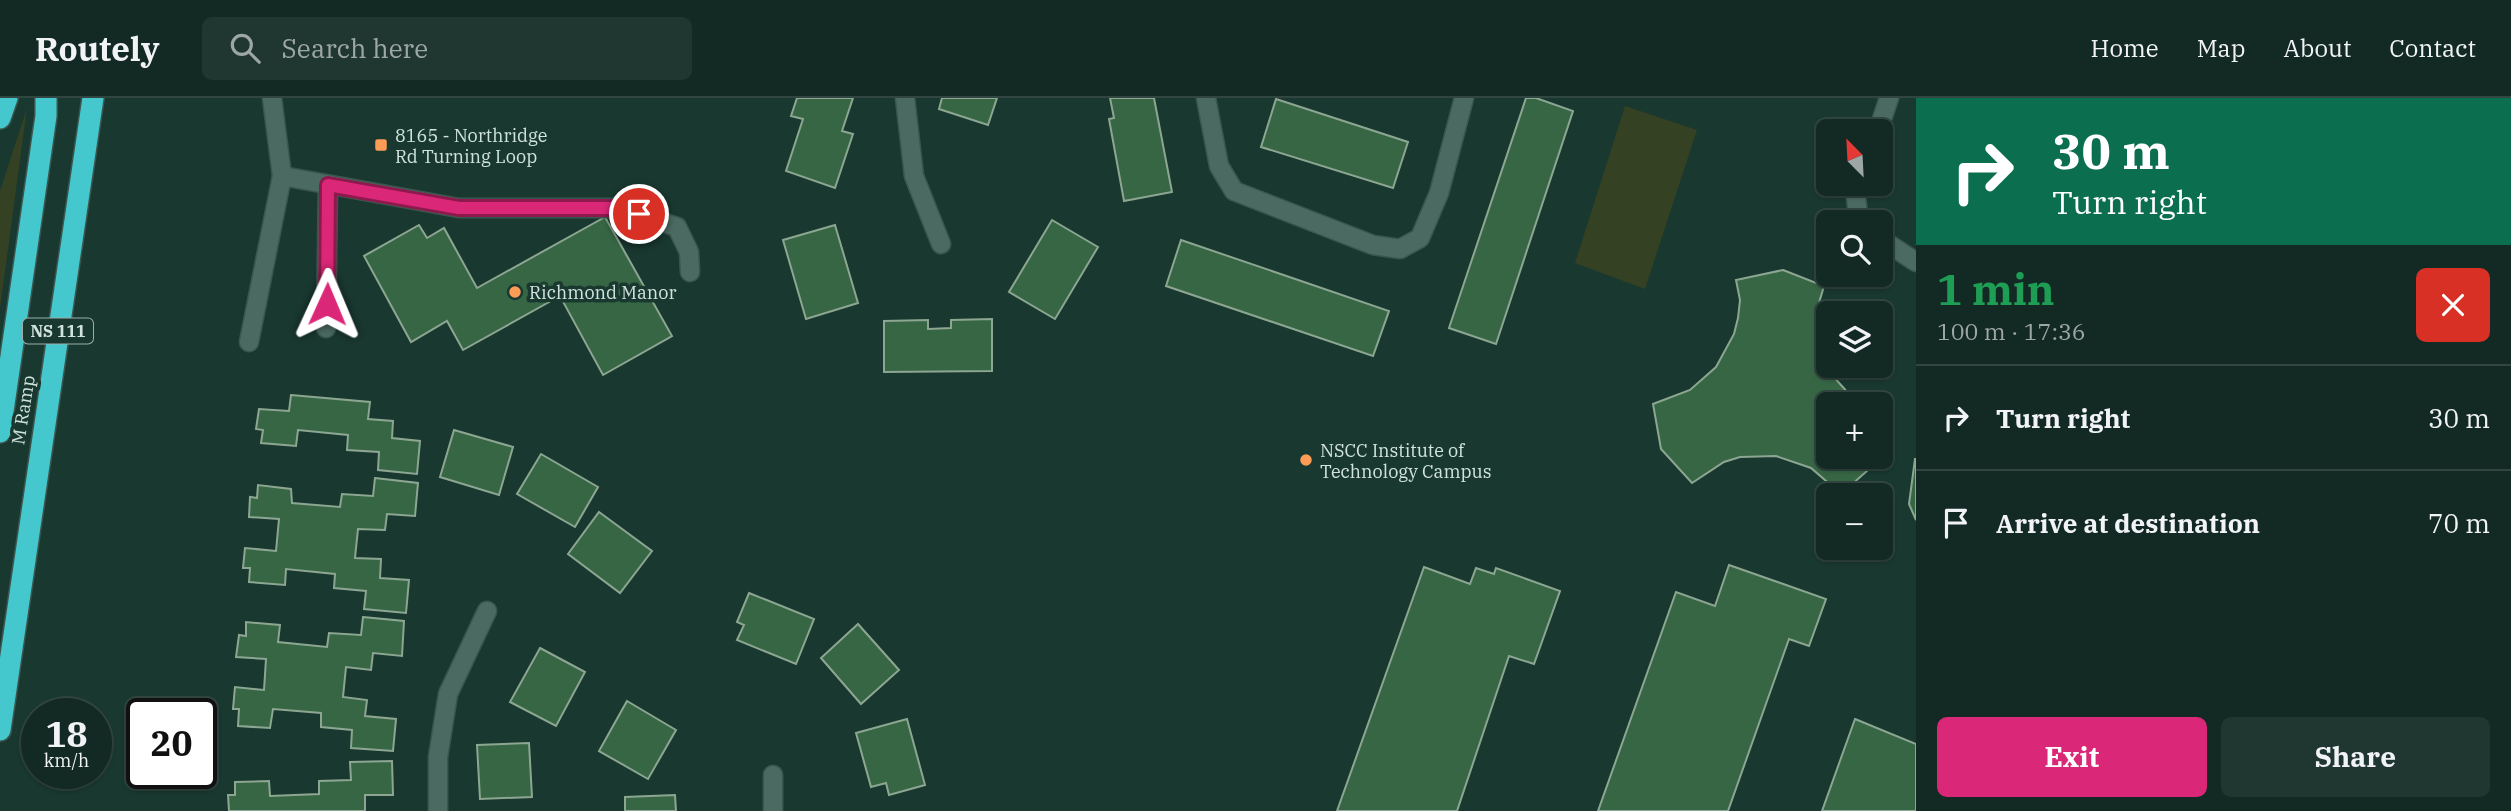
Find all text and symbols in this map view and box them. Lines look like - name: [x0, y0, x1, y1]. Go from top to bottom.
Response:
- search box: [202, 17, 692, 80]
- text: Routely: [35, 27, 160, 70]
- icon: search: [226, 29, 264, 67]
- text: Search here: [282, 31, 428, 65]
- text: Home: [2091, 32, 2159, 64]
- text: Map: [2197, 32, 2245, 64]
- text: About: [2283, 32, 2351, 64]
- text: Contact: [2389, 32, 2476, 64]
- north arrow: [1816, 119, 1894, 196]
- map controls: [1816, 119, 1893, 560]
- text: 30 m: [2052, 119, 2170, 182]
- place label: 8165 - Northridge Rd Turning Loop: [395, 124, 547, 168]
- icon: right: [1937, 126, 2028, 217]
- marker: 8165 - Northridge Rd Turning Loop: [373, 137, 389, 153]
- text: Turn right: [2052, 181, 2207, 223]
- pin: [609, 184, 669, 244]
- icon: arrive: [620, 195, 658, 233]
- button: search: [1816, 210, 1893, 287]
- text: 1 min: [1937, 262, 2055, 317]
- position arrow: [290, 267, 364, 341]
- button: close: [2416, 268, 2490, 342]
- place label: Richmond Manor: [529, 281, 676, 304]
- marker: Richmond Manor: [507, 284, 523, 300]
- button: layers: [1816, 301, 1893, 378]
- text: 100 m · 17:36: [1937, 316, 2086, 346]
- road number: NS 111: [23, 318, 93, 344]
- street label: M Ramp: [6, 374, 40, 446]
- button: +: [1816, 392, 1893, 469]
- icon: right: [1937, 399, 1975, 437]
- text: Turn right: [1996, 401, 2130, 435]
- text: 30 m: [2428, 401, 2490, 435]
- place label: NSCC Institute of Technology Campus: [1320, 439, 1492, 483]
- marker: NSCC Institute of Technology Campus: [1298, 452, 1314, 468]
- button: −: [1816, 483, 1893, 560]
- icon: arrive: [1937, 504, 1975, 542]
- text: Arrive at destination: [1996, 506, 2260, 540]
- text: 70 m: [2428, 506, 2490, 540]
- speed limit sign: 20: [126, 698, 217, 789]
- text: 18: [45, 711, 88, 757]
- button: Exit: [1937, 717, 2207, 797]
- button: Share: [2221, 717, 2490, 797]
- text: km/h: [44, 749, 89, 772]

